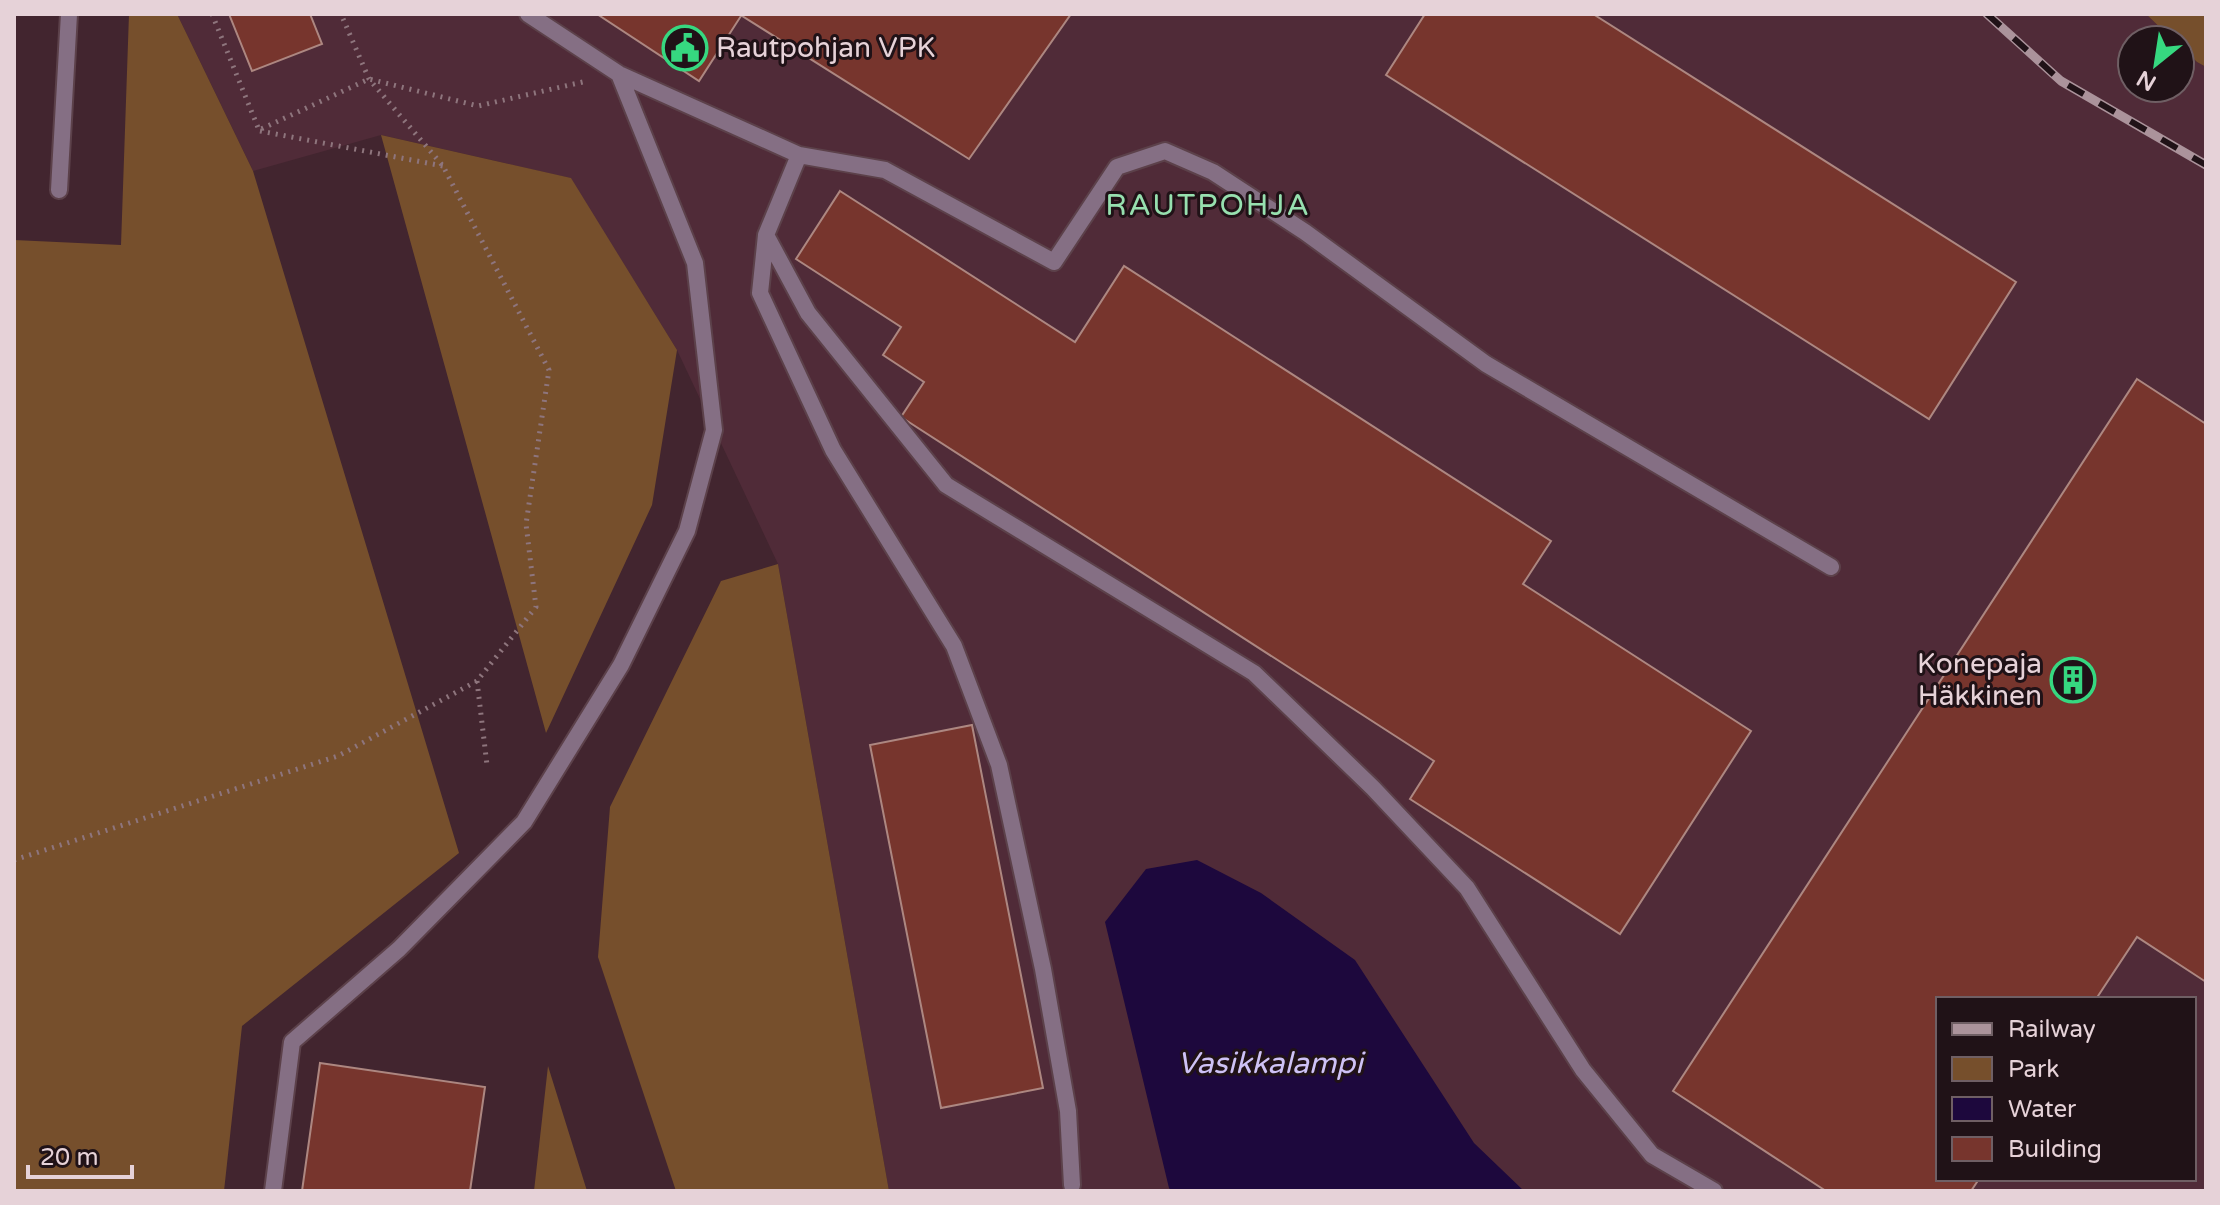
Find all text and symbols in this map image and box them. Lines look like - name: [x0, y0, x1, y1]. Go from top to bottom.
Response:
- public building icon: Rautpohjan VPK: [661, 24, 709, 72]
- north arrow: [2116, 24, 2196, 104]
- place label: Rautpohjan VPK: [716, 31, 935, 65]
- text: N: [2132, 65, 2161, 96]
- district label: RAUTPOHJA: [1105, 187, 1311, 224]
- place label: Konepaja Häkkinen: [1917, 647, 2042, 713]
- building icon: Konepaja Häkkinen: [2049, 656, 2097, 704]
- legend: [1936, 997, 2196, 1181]
- text: Railway: [2008, 1015, 2096, 1044]
- water label: Vasikkalampi: [1177, 1045, 1366, 1082]
- text: Park: [2008, 1055, 2059, 1084]
- text: Water: [2008, 1095, 2077, 1124]
- scale bar: [28, 1129, 132, 1179]
- text: Building: [2008, 1135, 2102, 1164]
- text: 20 m: [40, 1143, 98, 1172]

